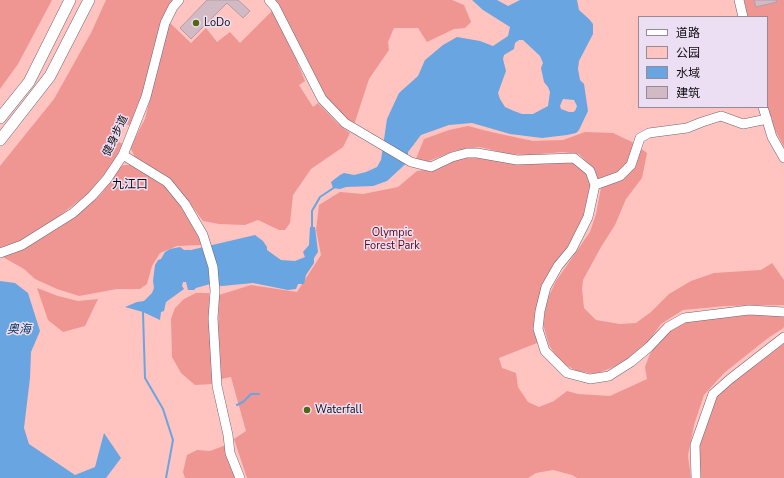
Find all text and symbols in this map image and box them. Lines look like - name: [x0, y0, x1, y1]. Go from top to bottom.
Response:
- place label: LoDo: [204, 16, 230, 30]
- legend: [638, 16, 768, 108]
- marker: LoDo: [191, 18, 201, 28]
- text: 道路: [676, 25, 700, 41]
- text: 公园: [676, 45, 700, 61]
- text: 水域: [676, 65, 700, 81]
- text: 建筑: [676, 85, 700, 101]
- street label: 健身步道: [101, 113, 131, 159]
- district label: 九江口: [112, 178, 148, 192]
- park label: Olympic Forest Park: [364, 226, 420, 252]
- water label: 奥海: [7, 323, 31, 337]
- place label: Waterfall: [315, 403, 362, 417]
- marker: Waterfall: [302, 405, 312, 415]

